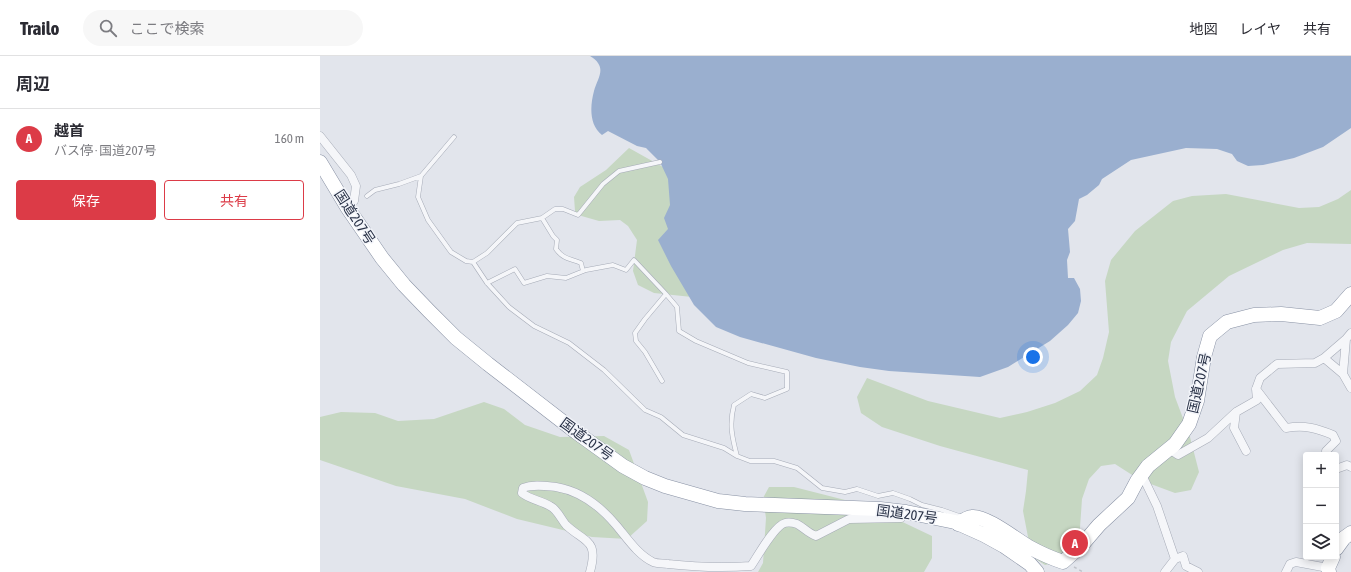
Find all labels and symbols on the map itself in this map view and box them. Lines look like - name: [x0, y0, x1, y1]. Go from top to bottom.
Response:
- street label: 国道207号: [331, 187, 379, 247]
- your location: [1023, 347, 1043, 367]
- street label: 国道207号: [1184, 351, 1214, 415]
- street label: 国道207号: [557, 414, 617, 464]
- street label: 国道207号: [875, 502, 939, 526]
- pin: A: [1062, 528, 1088, 558]

